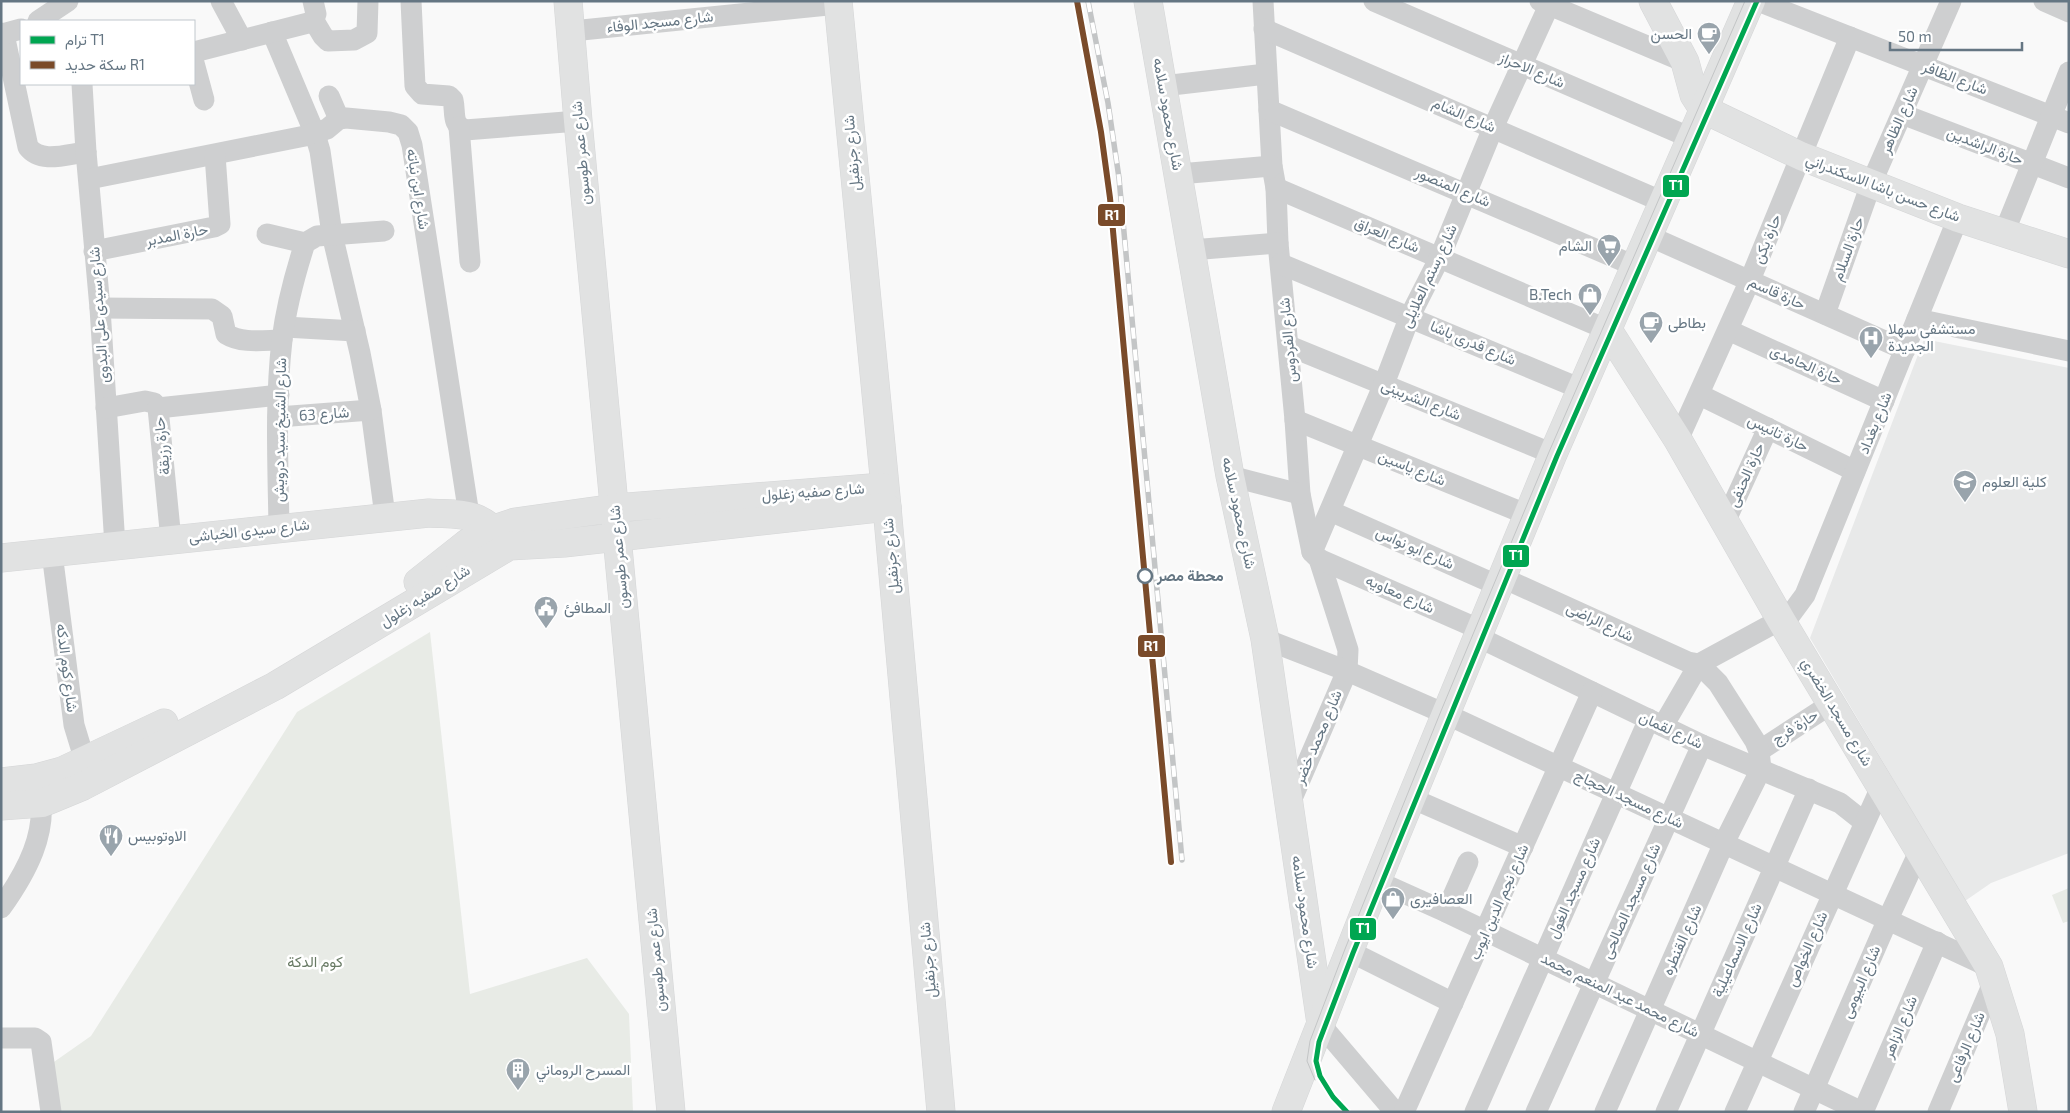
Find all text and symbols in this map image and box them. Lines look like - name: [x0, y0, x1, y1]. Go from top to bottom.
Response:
- street label: شارع مسجد الوفاء: [606, 6, 715, 39]
- legend: [20, 20, 195, 85]
- scale bar: [1890, 20, 2022, 52]
- cafe icon: الحسن: [1696, 21, 1722, 55]
- place label: الحسن: [1650, 24, 1692, 44]
- text: 50 m: [1898, 27, 1932, 45]
- text: ترام T1: [65, 30, 105, 50]
- street label: شارع الاحراز: [1495, 47, 1568, 94]
- text: سكة حديد R1: [65, 55, 145, 74]
- street label: شارع محمود سلامه: [1147, 56, 1188, 172]
- street label: شارع الظافر: [1918, 56, 1990, 101]
- street label: شارع الظاهر: [1875, 83, 1924, 158]
- street label: شارع الشام: [1429, 93, 1499, 138]
- street label: شارع عمر طوسون: [566, 100, 596, 206]
- street label: شارع جرنفيل: [839, 114, 866, 192]
- street label: حارة الراشدين: [1944, 122, 2026, 170]
- street label: شارع ابن نباته: [401, 147, 434, 231]
- street label: شارع حسن باشا الاسكندراني: [1802, 149, 1963, 230]
- street label: شارع المنصور: [1411, 162, 1494, 213]
- line badge: T1: [1662, 174, 1690, 198]
- text: T1: [1669, 176, 1683, 193]
- line badge: R1: [1097, 203, 1126, 227]
- text: R1: [1104, 206, 1120, 223]
- street label: حارة يكن: [1748, 211, 1786, 267]
- street label: شارع العراق: [1351, 212, 1423, 259]
- street label: حارة السلام: [1827, 214, 1869, 284]
- street label: حارة المدبر: [143, 219, 210, 250]
- street label: شارع رستم العلايلى: [1396, 221, 1463, 331]
- supermarket icon: الشام: [1596, 233, 1622, 267]
- place label: الشام: [1559, 236, 1592, 256]
- street label: شارع سيدى على البدوى: [84, 246, 115, 384]
- street label: حارة قاسم: [1745, 272, 1809, 314]
- shop icon: B.Tech: [1577, 282, 1603, 316]
- place label: B.Tech: [1529, 285, 1572, 303]
- street label: شارع الفردوس: [1274, 297, 1303, 383]
- cafe icon: بطاطى: [1638, 310, 1664, 344]
- place label: بطاطى: [1668, 313, 1706, 333]
- street label: شارع قدرى باشا: [1427, 316, 1519, 371]
- place label: مستشفى سهلا الجديدة: [1888, 319, 1976, 355]
- hospital icon: مستشفى سهلا الجديدة: [1858, 325, 1884, 359]
- street label: حارة الحامدى: [1767, 340, 1845, 390]
- street label: شارع الشيخ سيد درويش: [269, 357, 292, 502]
- street label: شارع الشربينى: [1378, 375, 1464, 426]
- street label: شارع بغداد: [1854, 389, 1897, 457]
- street label: شارع 63: [298, 402, 350, 427]
- street label: حارة تانيس: [1744, 410, 1812, 456]
- street label: حارة رزيقة: [149, 416, 174, 476]
- street label: حارة الحنفى: [1723, 440, 1769, 510]
- street label: شارع ياسين: [1375, 445, 1449, 492]
- street label: شارع محمود سلامه: [1216, 455, 1261, 571]
- school or university icon: كلية العلوم: [1952, 469, 1978, 503]
- place label: كلية العلوم: [1982, 472, 2047, 492]
- street label: شارع صفيه زغلول: [761, 478, 865, 507]
- street label: شارع عمر طوسون: [604, 504, 634, 610]
- street label: شارع سيدى الخباشى: [188, 515, 311, 548]
- street label: شارع جرنفيل: [878, 517, 905, 595]
- street label: شارع ابو نواس: [1372, 522, 1457, 575]
- line badge: T1: [1502, 544, 1530, 568]
- text: T1: [1509, 546, 1523, 563]
- street label: شارع صفيه زغلول: [376, 560, 475, 633]
- place label: محطة مصر: [1156, 566, 1224, 585]
- marker: محطة مصر: [1137, 568, 1153, 584]
- street label: شارع معاويه: [1362, 570, 1438, 619]
- public building icon: المطافئ: [533, 595, 559, 629]
- place label: المطافئ: [564, 598, 611, 618]
- street label: شارع الراضى: [1563, 598, 1637, 647]
- street label: شارع كوم الدكه: [51, 623, 82, 714]
- line badge: R1: [1137, 634, 1166, 658]
- text: R1: [1143, 637, 1159, 654]
- street label: شارع مسجد الخضري: [1794, 654, 1877, 772]
- street label: شارع محمد خضر: [1289, 687, 1348, 788]
- street label: حارة فرج: [1768, 705, 1822, 750]
- street label: شارع لقمان: [1636, 707, 1706, 754]
- street label: شارع مسجد الحجاج: [1571, 765, 1687, 834]
- restaurant icon: الاوتوبيس: [98, 823, 124, 857]
- place label: الاوتوبيس: [128, 826, 186, 846]
- street label: شارع مسجد الغول: [1543, 834, 1606, 942]
- street label: شارع مسجد الصالحى: [1597, 840, 1666, 962]
- street label: شارع نجم الدين ايوب: [1464, 841, 1534, 963]
- street label: شارع محمود سلامه: [1286, 854, 1323, 970]
- shop icon: العصافيرى: [1380, 886, 1406, 920]
- place label: العصافيرى: [1410, 889, 1472, 909]
- street label: شارع الاسماعيلية: [1707, 900, 1768, 1001]
- street label: شارع القنطره: [1657, 901, 1707, 979]
- street label: شارع عمر طوسون: [641, 907, 671, 1013]
- street label: شارع الخواص: [1782, 908, 1833, 990]
- line badge: T1: [1349, 917, 1377, 941]
- text: T1: [1356, 919, 1370, 936]
- street label: شارع جرنفيل: [915, 921, 942, 999]
- street label: شارع البيومى: [1837, 942, 1886, 1022]
- street label: شارع محمد عبد المنعم محمد: [1537, 948, 1703, 1043]
- park label: كوم الدكة: [287, 952, 343, 972]
- street label: شارع الزاهر: [1878, 993, 1923, 1062]
- street label: شارع الرفاعى: [1942, 1009, 1991, 1086]
- building icon: المسرح الروماني: [505, 1057, 531, 1091]
- place label: المسرح الروماني: [536, 1060, 630, 1083]

